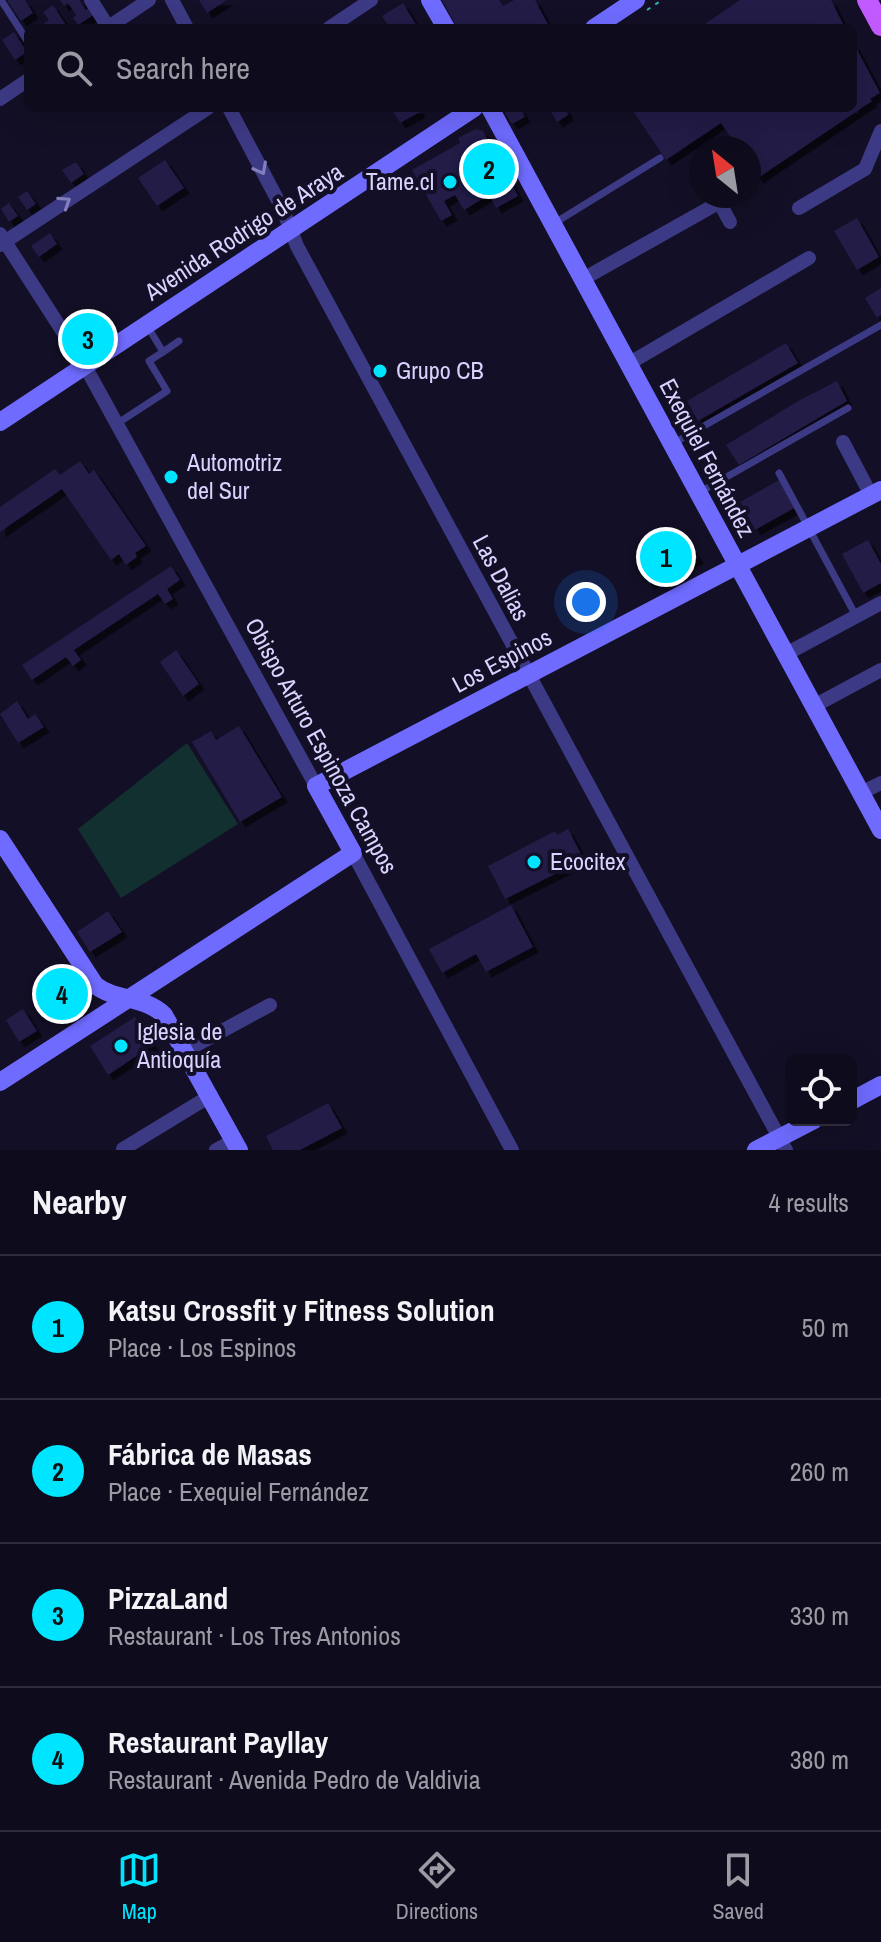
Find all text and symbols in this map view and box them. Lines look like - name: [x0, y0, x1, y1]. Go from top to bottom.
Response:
- search box: [24, 24, 857, 112]
- icon: search: [52, 46, 96, 90]
- text: Search here: [116, 48, 250, 88]
- north arrow: [689, 136, 761, 208]
- pin: 2: [463, 139, 515, 199]
- street label: Avenida Rodrigo de Araya: [137, 155, 349, 308]
- one-way arrow: [251, 160, 266, 175]
- place label: Tame.cl: [366, 165, 434, 197]
- marker: Tame.cl: [441, 173, 459, 191]
- one-way arrow: [56, 197, 71, 212]
- pin: 3: [62, 309, 114, 369]
- place label: Grupo CB: [396, 354, 484, 386]
- marker: Grupo CB: [371, 362, 389, 380]
- street label: Exequiel Fernández: [653, 373, 763, 543]
- place label: Automotriz del Sur: [186, 446, 282, 506]
- marker: Automotriz del Sur: [162, 468, 180, 486]
- pin: 1: [640, 527, 692, 587]
- street label: Las Dalias: [466, 529, 538, 626]
- your location: [566, 582, 606, 622]
- street label: Obispo Arturo Espinoza Campos: [238, 612, 406, 879]
- street label: Los Espinos: [446, 621, 557, 700]
- place label: Ecocitex: [550, 845, 626, 877]
- marker: Ecocitex: [525, 853, 543, 871]
- pin: 4: [36, 964, 88, 1024]
- place label: Iglesia de Antioquía: [136, 1015, 222, 1075]
- marker: Iglesia de Antioquía: [112, 1037, 130, 1055]
- map controls: [785, 1054, 857, 1126]
- button: locate: [785, 1054, 857, 1126]
- text: Nearby: [32, 1179, 127, 1225]
- text: 4 results: [768, 1185, 849, 1220]
- text: Katsu Crossfit y Fitness Solution: [108, 1290, 495, 1330]
- text: 1: [52, 1310, 64, 1345]
- text: 50 m: [802, 1310, 849, 1345]
- text: Place · Los Espinos: [108, 1330, 296, 1365]
- text: Fábrica de Masas: [108, 1434, 312, 1474]
- text: 2: [52, 1454, 64, 1489]
- text: 260 m: [790, 1454, 849, 1489]
- text: Place · Exequiel Fernández: [108, 1474, 369, 1509]
- text: PizzaLand: [108, 1578, 228, 1618]
- text: 3: [52, 1598, 64, 1633]
- text: 330 m: [790, 1598, 849, 1633]
- text: Restaurant · Los Tres Antonios: [108, 1618, 401, 1653]
- text: Restaurant Payllay: [108, 1722, 328, 1762]
- text: 4: [52, 1742, 64, 1777]
- text: 380 m: [790, 1742, 849, 1777]
- text: Restaurant · Avenida Pedro de Valdivia: [108, 1762, 481, 1797]
- tab: Map: [117, 1848, 161, 1926]
- tab: Directions: [396, 1848, 478, 1926]
- tab: Saved: [713, 1848, 764, 1926]

